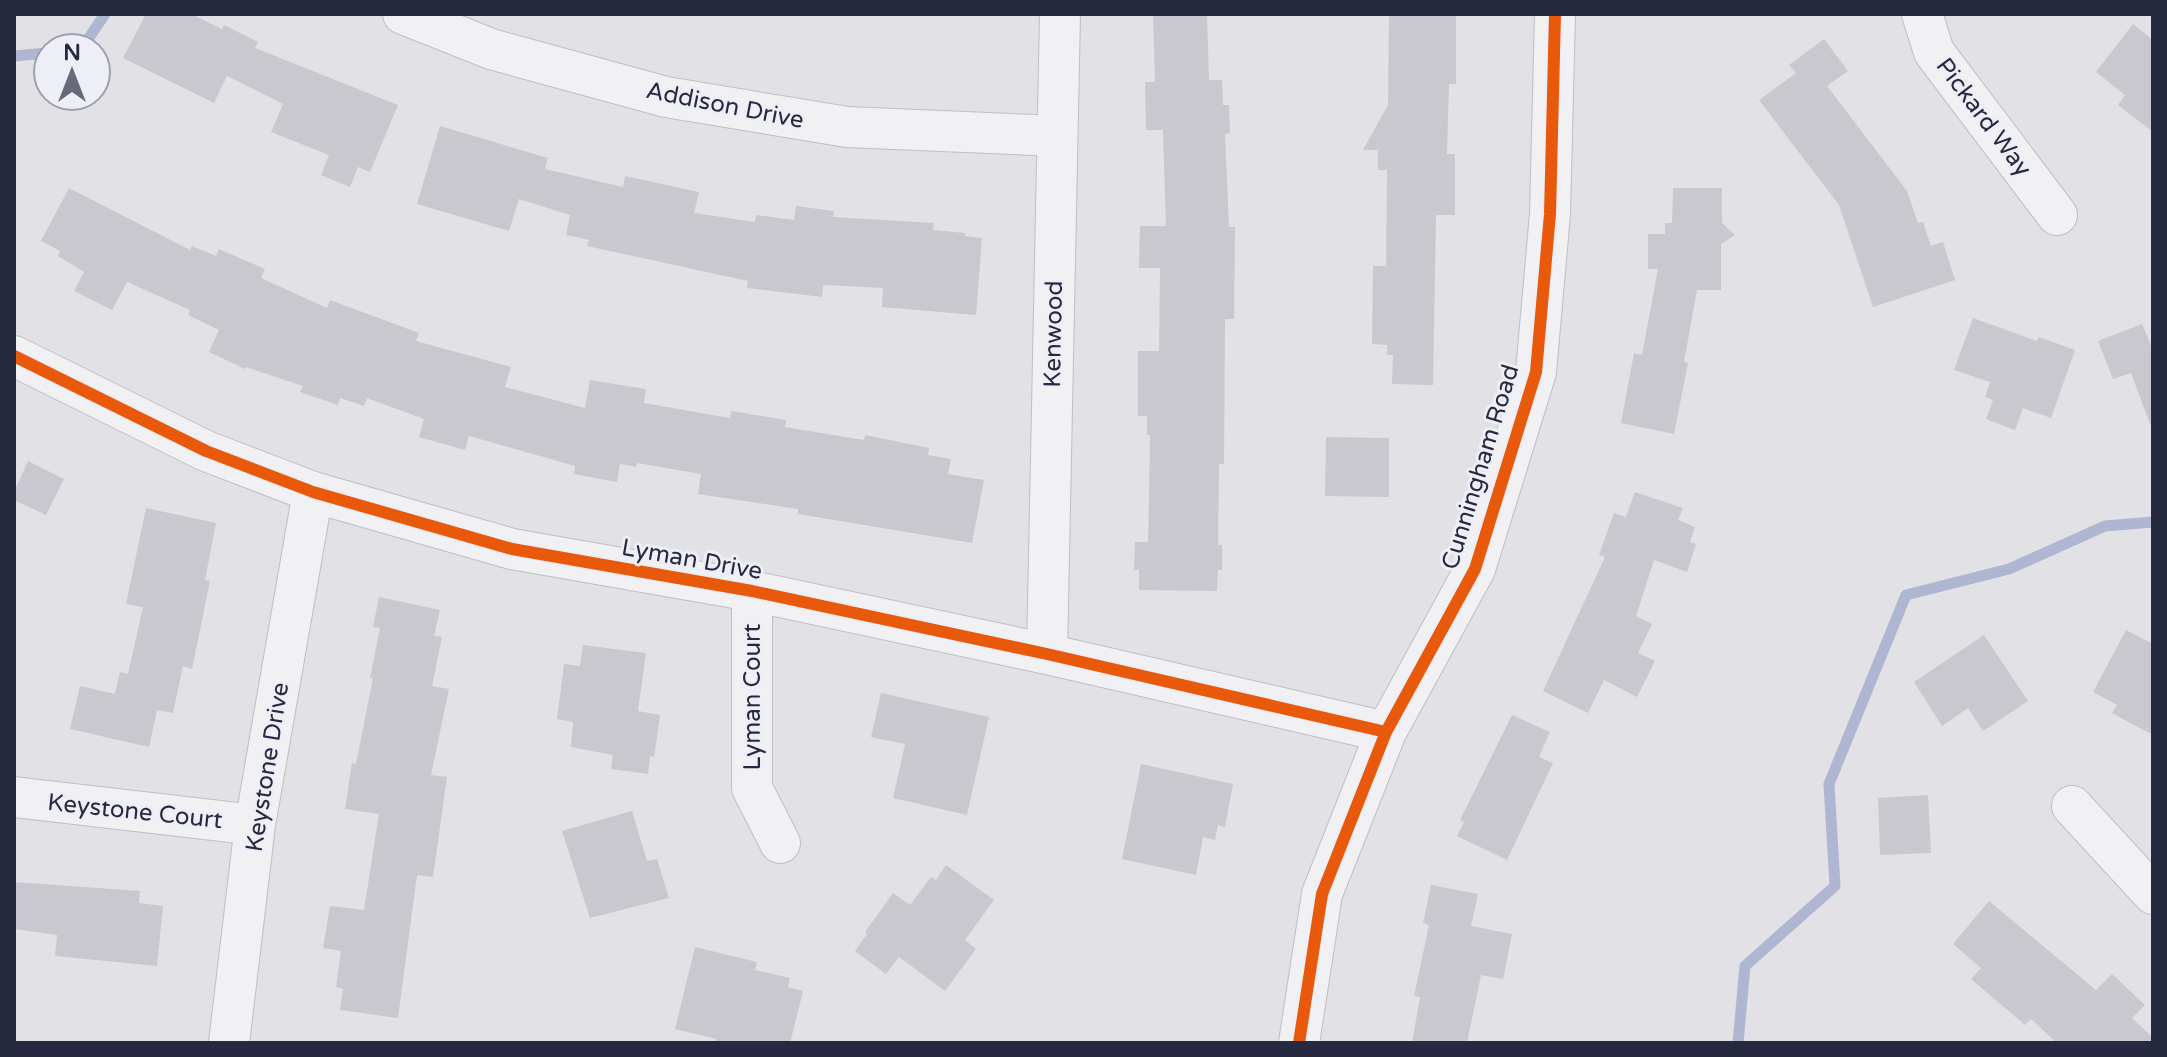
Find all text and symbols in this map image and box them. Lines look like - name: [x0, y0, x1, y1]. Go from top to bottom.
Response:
- north arrow: [32, 32, 112, 112]
- text: N: [63, 40, 81, 66]
- street label: Pickard Way: [1930, 52, 2038, 182]
- street label: Addison Drive: [644, 76, 806, 135]
- street label: Kenwood: [1038, 280, 1069, 388]
- street label: Cunningham Road: [1436, 361, 1525, 573]
- street label: Lyman Drive: [619, 533, 764, 586]
- street label: Lyman Court: [738, 624, 767, 770]
- street label: Keystone Drive: [240, 680, 295, 854]
- street label: Keystone Court: [46, 788, 224, 835]

